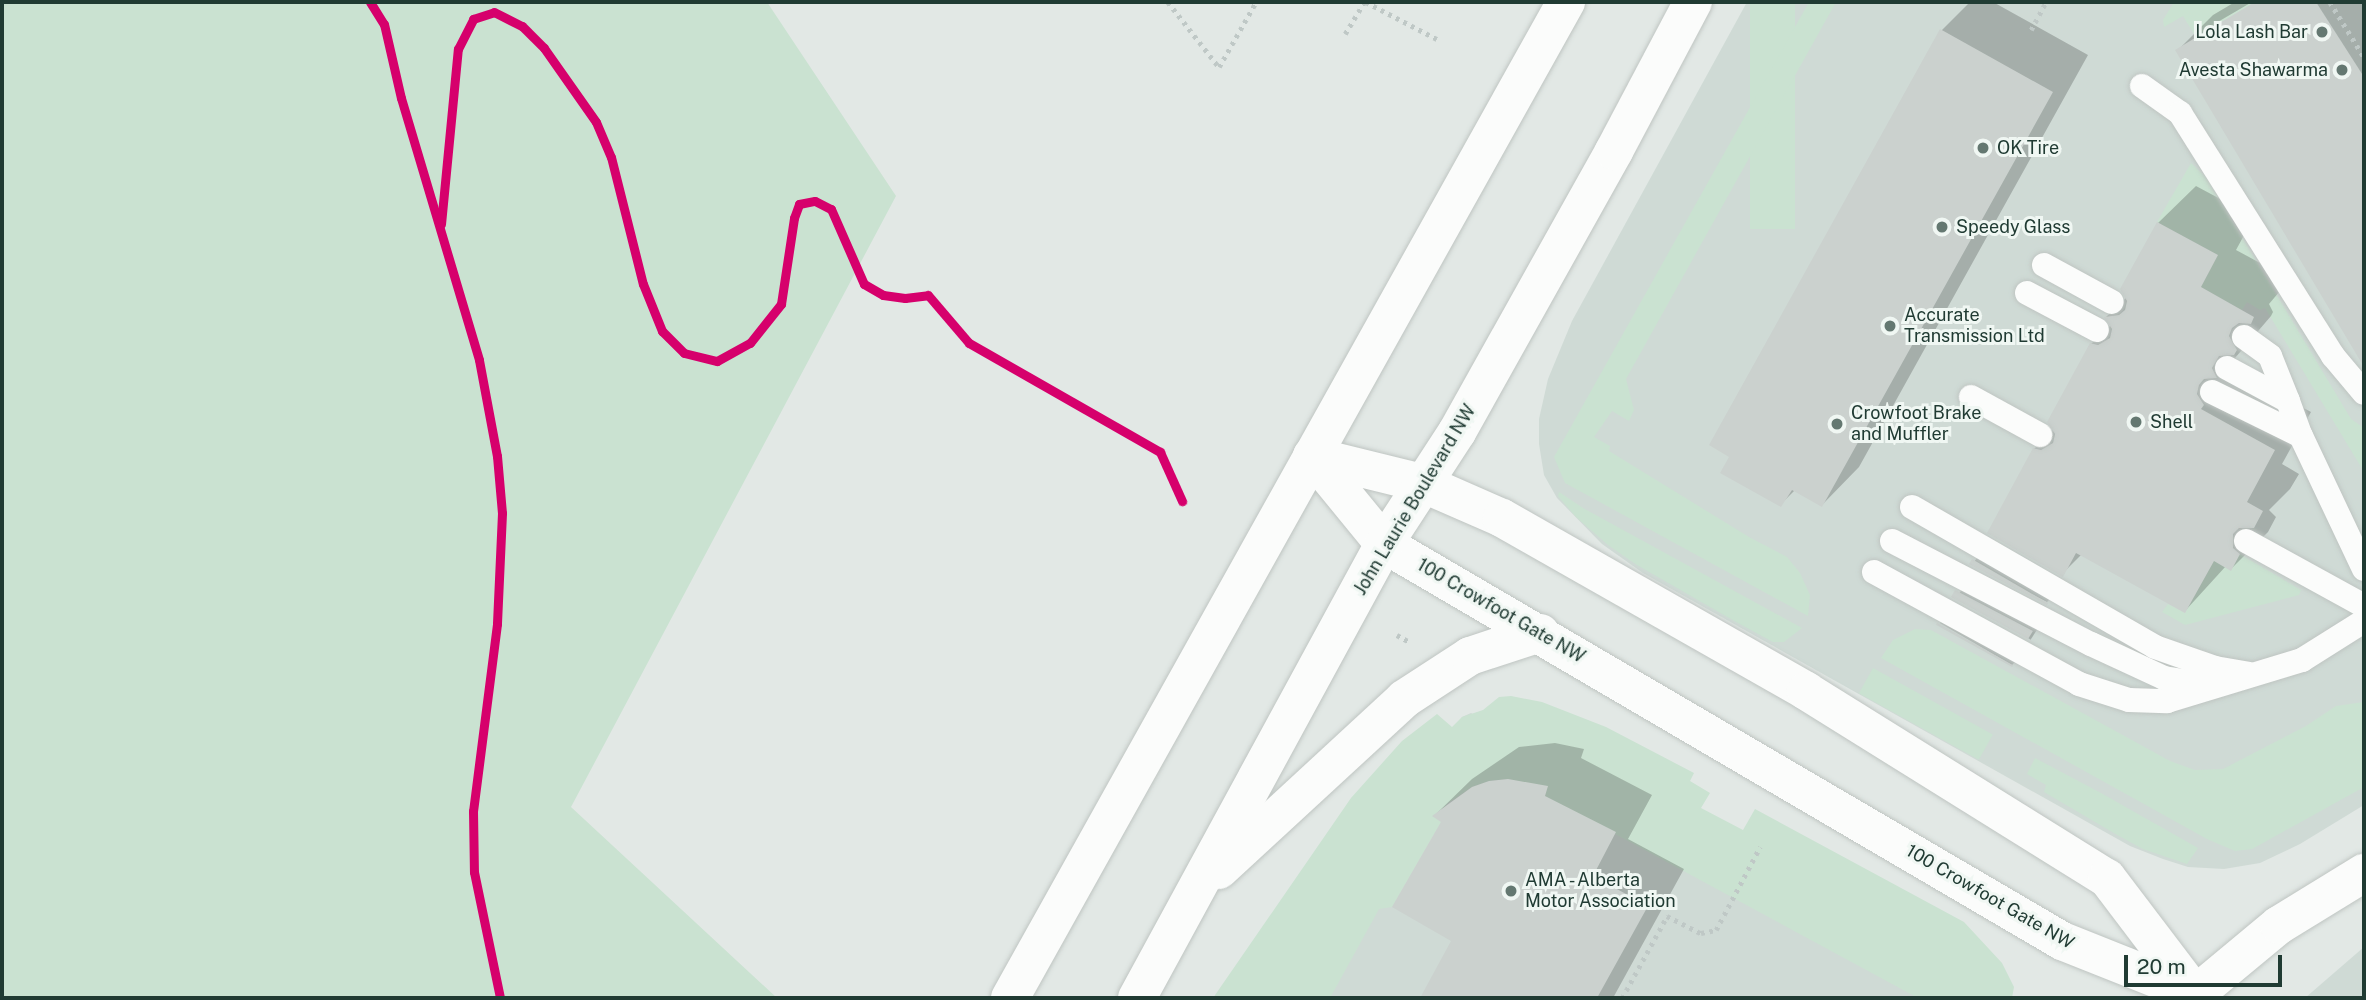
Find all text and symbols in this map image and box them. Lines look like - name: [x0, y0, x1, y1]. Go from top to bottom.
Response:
- place label: Lola Lash Bar: [2195, 21, 2308, 43]
- marker: Lola Lash Bar: [2314, 24, 2330, 40]
- place label: Avesta Shawarma: [2179, 59, 2328, 81]
- marker: Avesta Shawarma: [2334, 62, 2350, 78]
- place label: OK Tire: [1997, 137, 2059, 159]
- marker: OK Tire: [1975, 140, 1991, 156]
- place label: Speedy Glass: [1956, 216, 2071, 238]
- marker: Speedy Glass: [1934, 219, 1950, 235]
- place label: Accurate Transmission Ltd: [1904, 305, 2045, 348]
- marker: Accurate Transmission Ltd: [1882, 318, 1898, 334]
- street label: John Laurie Boulevard NW: [1349, 401, 1481, 599]
- place label: Crowfoot Brake and Muffler: [1851, 403, 1981, 446]
- place label: Shell: [2150, 411, 2193, 433]
- marker: Shell: [2128, 414, 2144, 430]
- marker: Crowfoot Brake and Muffler: [1829, 416, 1845, 432]
- street label: 100 Crowfoot Gate NW: [1413, 554, 1589, 668]
- street label: 100 Crowfoot Gate NW: [1902, 840, 2078, 954]
- place label: AMA - Alberta Motor Association: [1525, 870, 1676, 912]
- marker: AMA - Alberta Motor Association: [1503, 883, 1519, 899]
- scale bar: [2128, 940, 2286, 984]
- text: 20 m: [2137, 954, 2186, 979]

